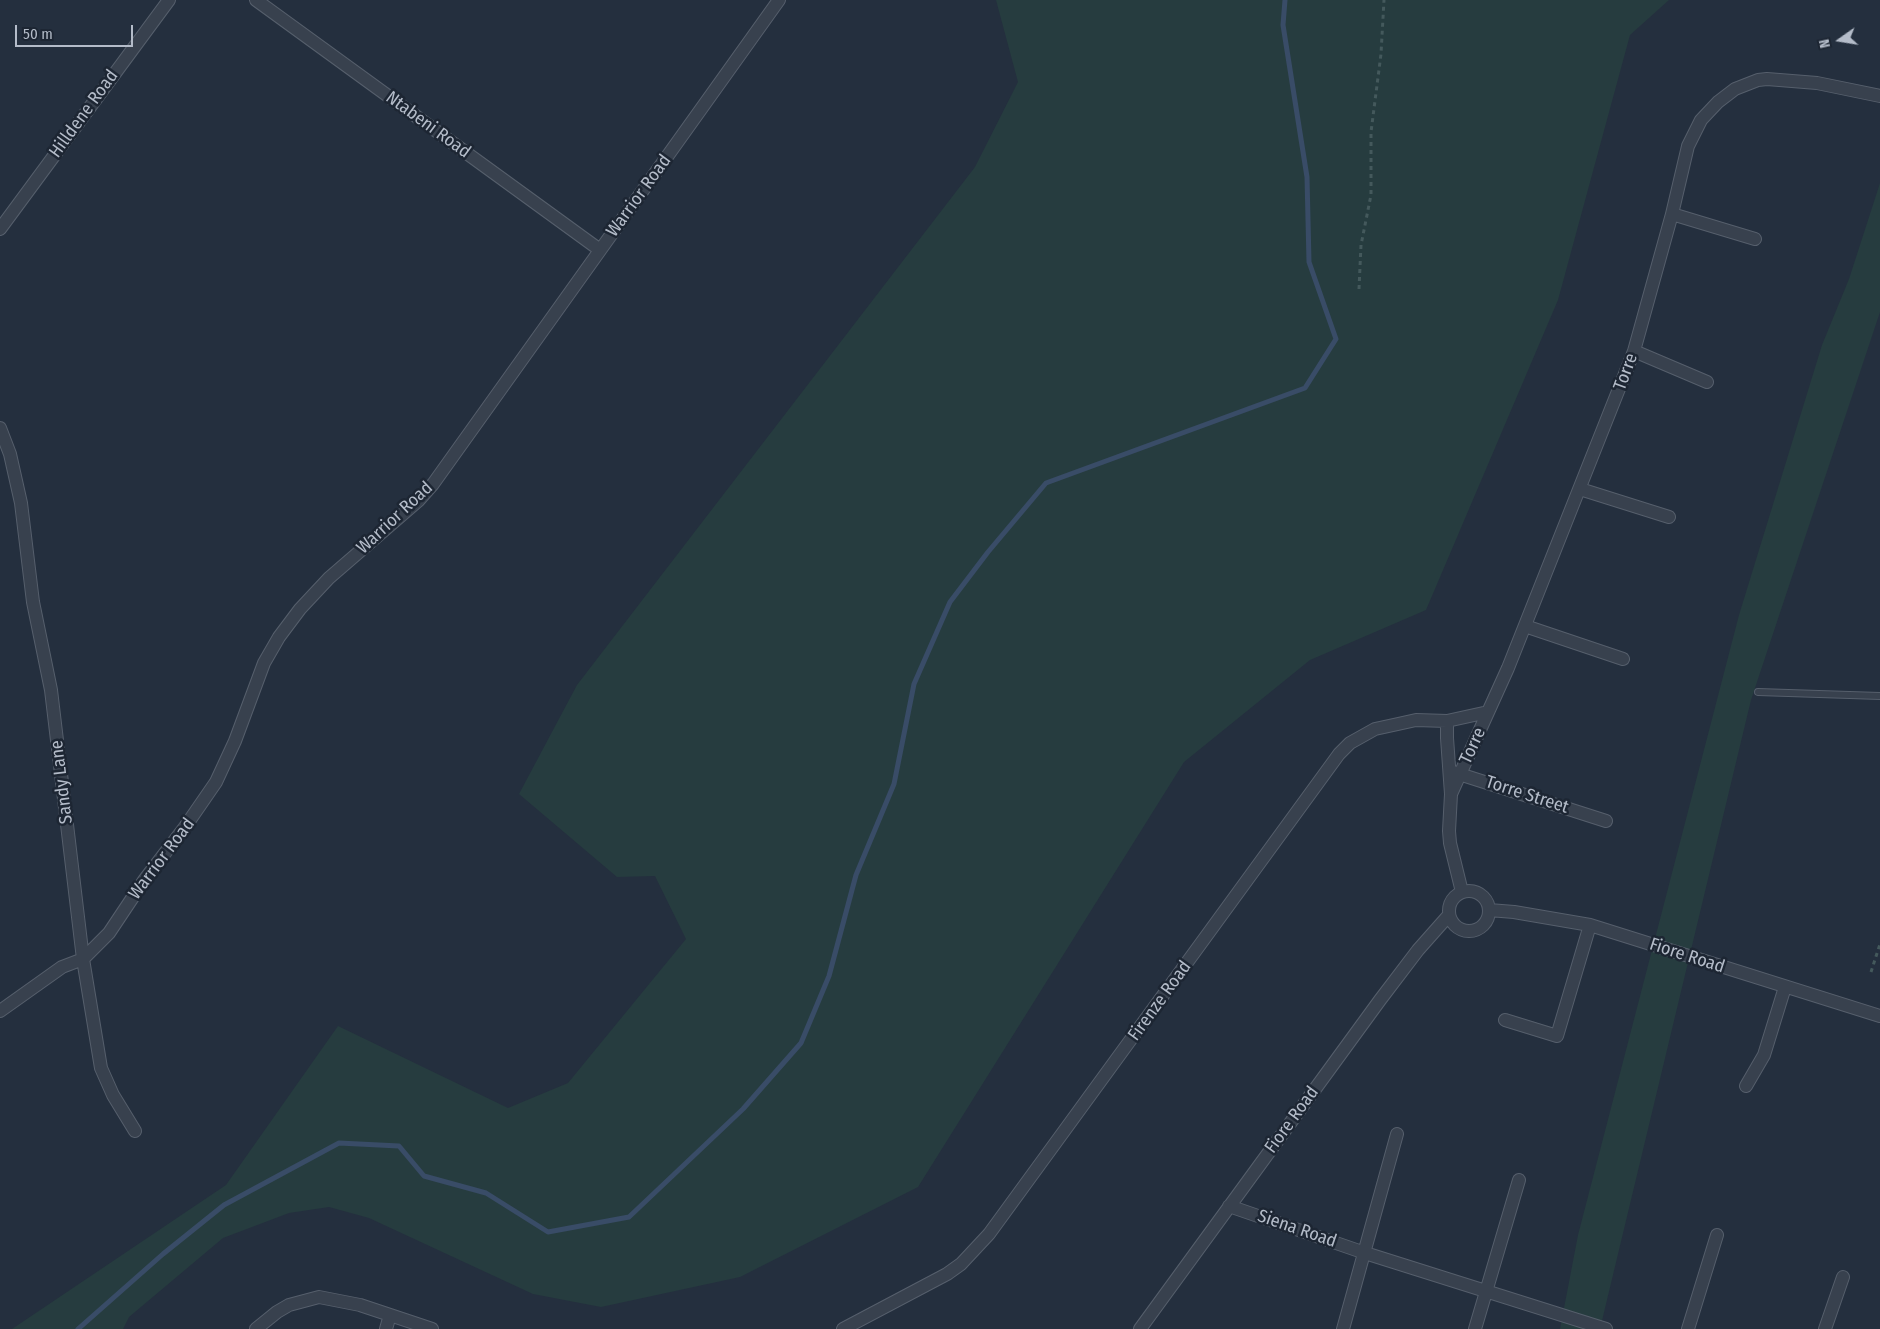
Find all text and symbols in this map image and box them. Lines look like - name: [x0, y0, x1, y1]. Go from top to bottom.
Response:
- scale bar: [18, 15, 135, 47]
- north arrow: [1815, 15, 1865, 65]
- text: 50 m: [23, 25, 53, 43]
- text: N: [1816, 37, 1834, 49]
- street label: Hilldene Road: [45, 66, 123, 162]
- street label: Ntabeni Road: [381, 87, 475, 163]
- street label: Warrior Road: [602, 151, 676, 241]
- street label: Torre: [1609, 351, 1643, 393]
- street label: Warrior Road: [352, 477, 438, 559]
- street label: Torre: [1455, 724, 1491, 768]
- street label: Sandy Lane: [46, 739, 78, 825]
- street label: Torre Street: [1483, 771, 1571, 819]
- street label: Warrior Road: [124, 814, 200, 904]
- street label: Fiore Road: [1647, 934, 1727, 978]
- street label: Firenze Road: [1124, 957, 1196, 1045]
- street label: Fiore Road: [1260, 1082, 1324, 1158]
- street label: Siena Road: [1255, 1205, 1339, 1253]

